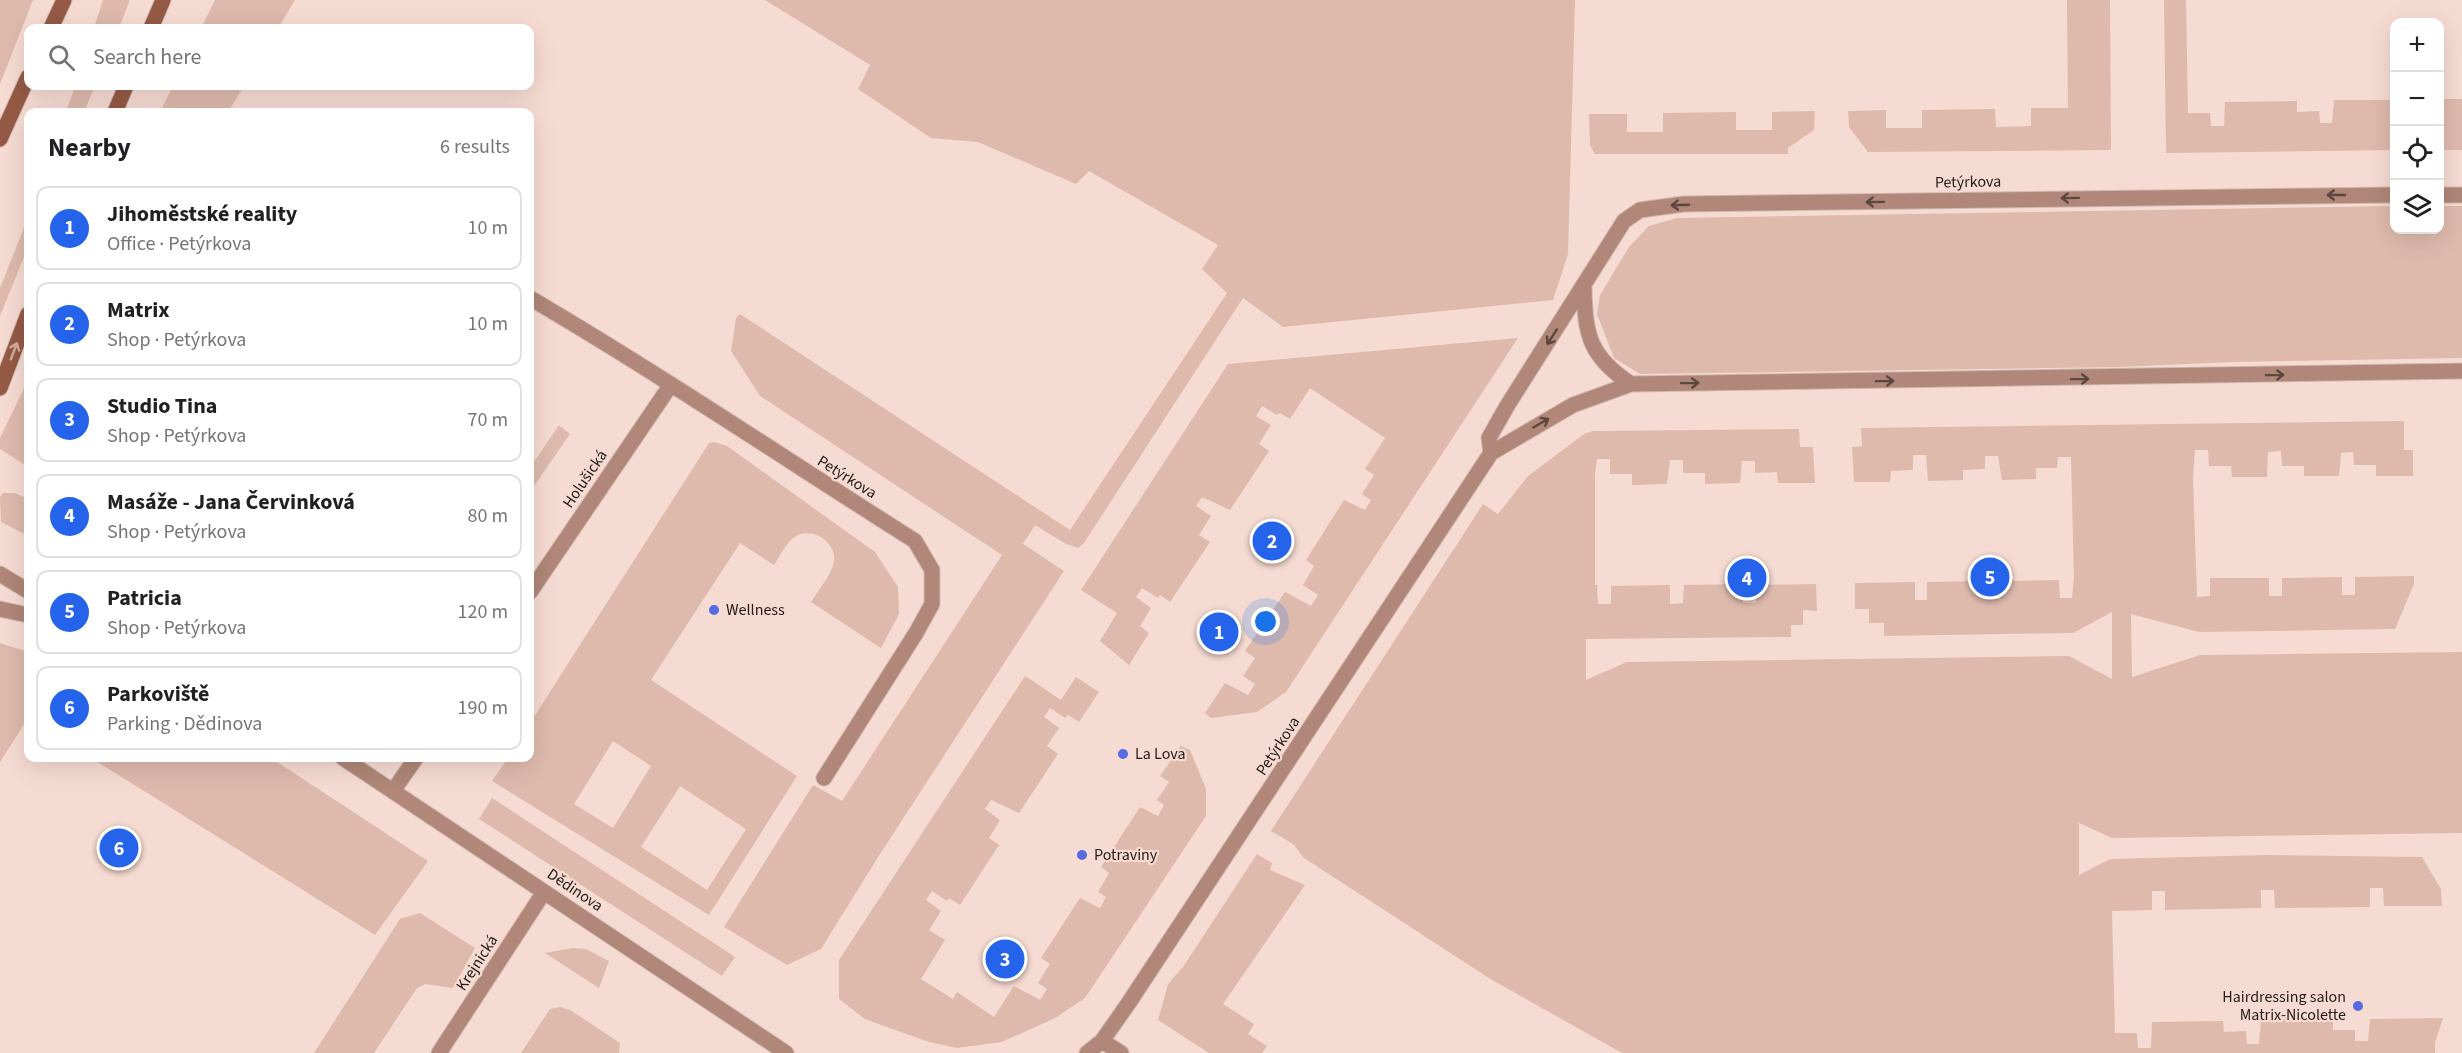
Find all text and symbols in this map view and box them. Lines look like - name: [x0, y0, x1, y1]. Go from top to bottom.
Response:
- map controls: [2390, 18, 2444, 234]
- button: +: [2390, 18, 2444, 72]
- search box: [24, 24, 534, 90]
- icon: search: [45, 41, 78, 74]
- text: Search here: [93, 41, 201, 73]
- button: −: [2390, 72, 2444, 126]
- button: locate: [2390, 126, 2444, 180]
- text: Nearby: [48, 129, 131, 166]
- text: 6 results: [440, 133, 510, 161]
- street label: Petýrkova: [1935, 170, 2001, 194]
- button: layers: [2390, 180, 2444, 234]
- one-way arrow: [2327, 189, 2347, 201]
- one-way arrow: [2060, 192, 2080, 204]
- one-way arrow: [1865, 196, 1885, 208]
- text: Jihoměstské reality: [107, 198, 297, 230]
- one-way arrow: [1670, 199, 1690, 210]
- text: 1: [64, 214, 75, 242]
- text: 10 m: [468, 214, 508, 242]
- text: Office · Petýrkova: [107, 230, 251, 258]
- text: Matrix: [107, 294, 170, 326]
- text: 2: [64, 310, 75, 338]
- text: 10 m: [468, 310, 508, 338]
- text: Shop · Petýrkova: [107, 326, 246, 354]
- one-way arrow: [1546, 328, 1558, 345]
- one-way arrow: [9, 342, 20, 361]
- one-way arrow: [2264, 369, 2284, 381]
- one-way arrow: [2069, 373, 2089, 384]
- one-way arrow: [1874, 375, 1894, 387]
- one-way arrow: [1679, 377, 1699, 389]
- text: Studio Tina: [107, 390, 217, 422]
- text: 3: [64, 406, 75, 434]
- text: 70 m: [468, 406, 508, 434]
- one-way arrow: [1532, 417, 1550, 428]
- text: Shop · Petýrkova: [107, 422, 246, 450]
- street label: Holušická: [558, 446, 612, 512]
- street label: Petýrkova: [813, 450, 881, 504]
- text: Masáže - Jana Červinková: [107, 486, 355, 518]
- text: 4: [64, 502, 75, 530]
- text: 80 m: [468, 502, 508, 530]
- text: Shop · Petýrkova: [107, 518, 246, 546]
- pin: 2: [1252, 518, 1292, 564]
- pin: 5: [1970, 554, 2010, 600]
- pin: 4: [1728, 556, 1766, 600]
- text: Patricia: [107, 582, 182, 614]
- text: 5: [64, 598, 75, 626]
- text: 120 m: [458, 598, 508, 626]
- place label: Wellness: [726, 599, 785, 621]
- marker: Wellness: [707, 603, 721, 617]
- your location: [1251, 607, 1280, 636]
- pin: 1: [1200, 610, 1238, 654]
- text: Shop · Petýrkova: [107, 614, 246, 642]
- text: Parkoviště: [107, 678, 210, 710]
- text: 6: [64, 694, 75, 722]
- text: 190 m: [458, 694, 508, 722]
- text: Parking · Dědinova: [107, 710, 262, 738]
- street label: Petýrkova: [1251, 712, 1305, 780]
- place label: La Lova: [1135, 743, 1185, 765]
- marker: La Lova: [1116, 747, 1130, 761]
- pin: 6: [100, 826, 138, 870]
- place label: Potraviny: [1094, 844, 1158, 866]
- marker: Potraviny: [1075, 848, 1089, 862]
- street label: Dědinova: [543, 863, 607, 917]
- street label: Krejnická: [451, 931, 503, 995]
- pin: 3: [986, 936, 1024, 982]
- place label: Hairdressing salon Matrix-Nicolette: [2222, 986, 2346, 1026]
- marker: Hairdressing salon Matrix-Nicolette: [2351, 999, 2365, 1013]

